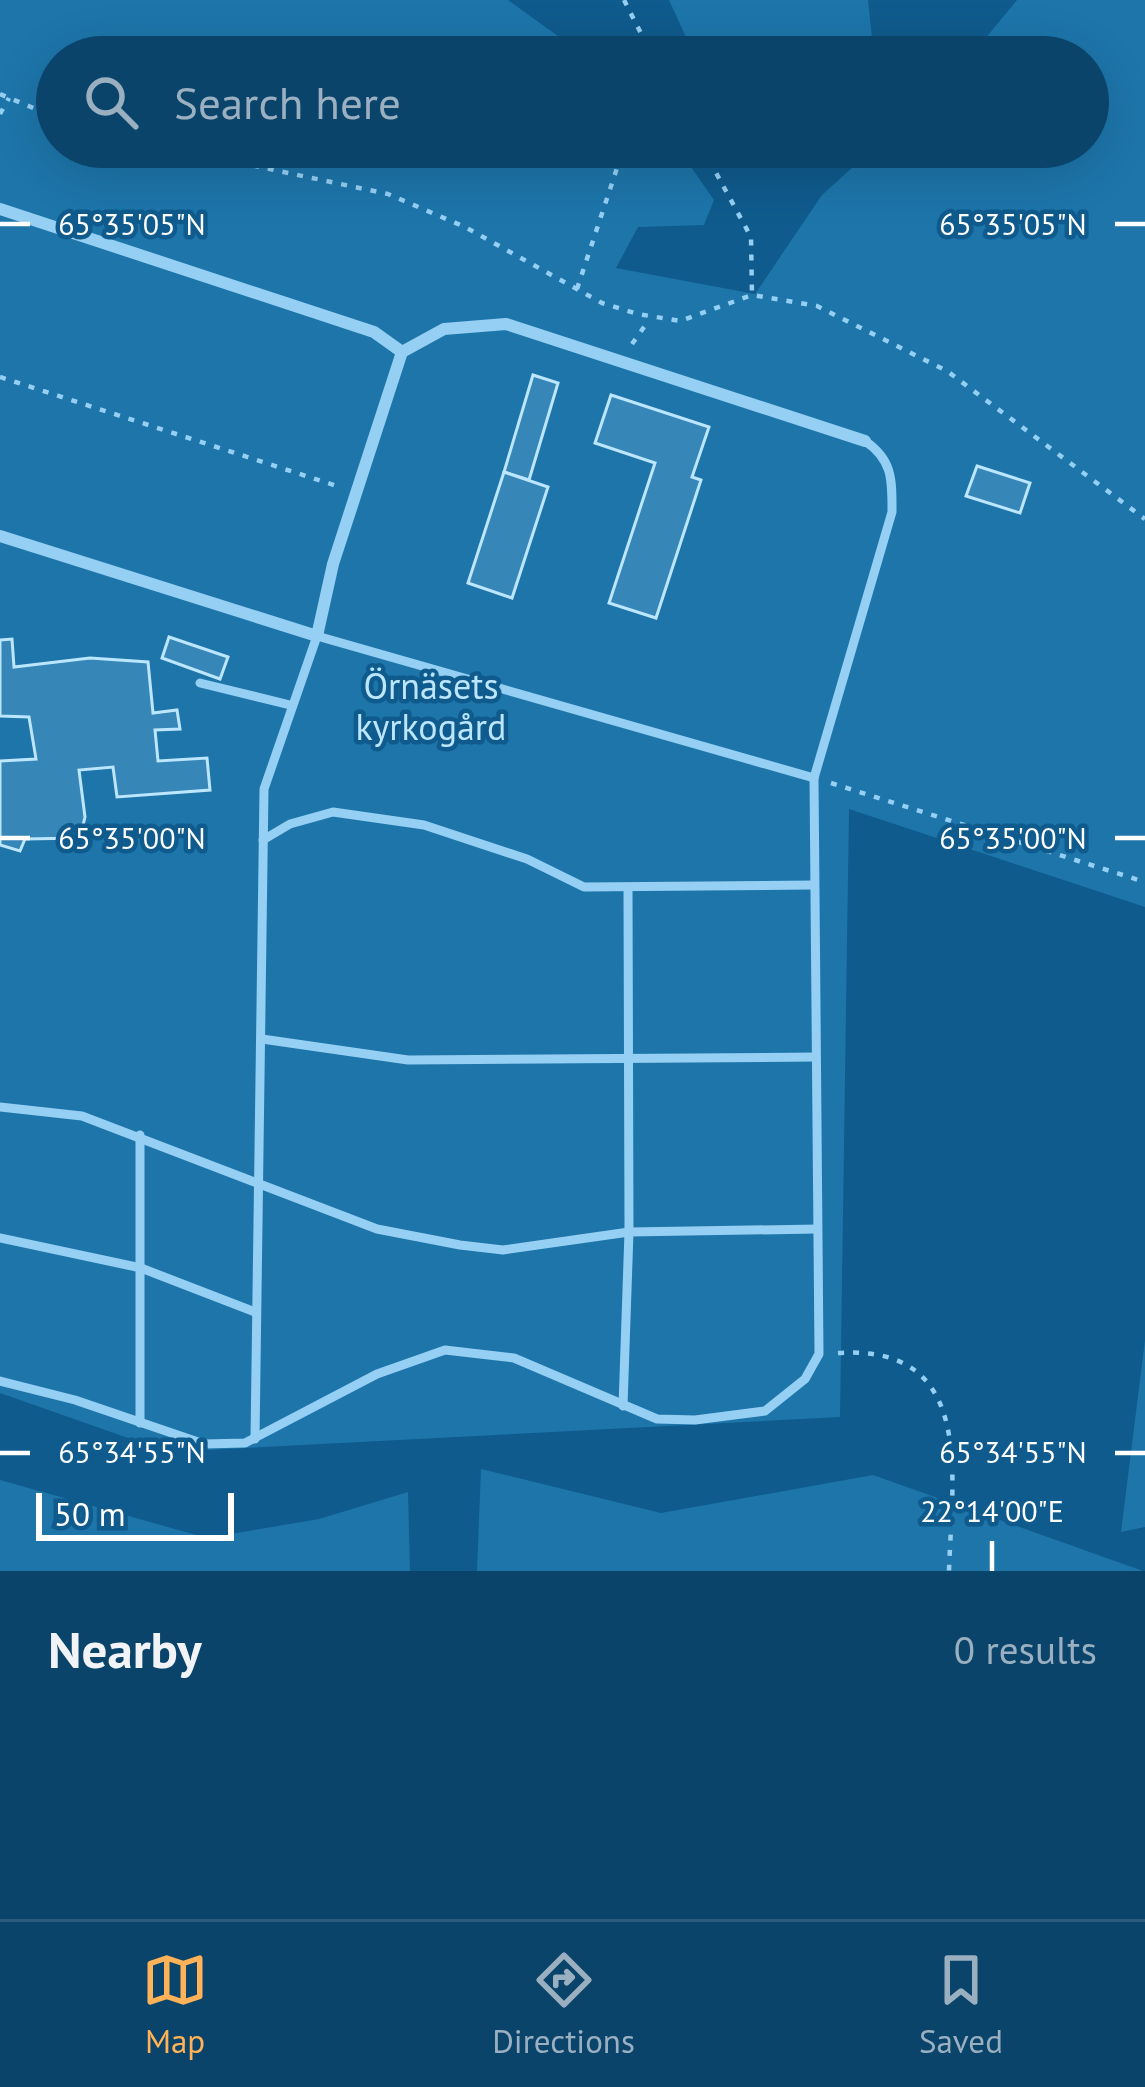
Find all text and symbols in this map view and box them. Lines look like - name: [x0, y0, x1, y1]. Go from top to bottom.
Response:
- search box: [36, 36, 1109, 168]
- icon: search: [78, 69, 144, 135]
- text: Search here: [174, 73, 401, 131]
- text: 65°35'05"N: [58, 204, 206, 243]
- text: 65°35'05"N: [939, 204, 1087, 243]
- park label: Örnäsets kyrkogård: [356, 662, 506, 750]
- text: 65°35'00"N: [58, 818, 206, 857]
- text: 65°35'00"N: [939, 818, 1087, 857]
- text: 65°34'55"N: [58, 1432, 206, 1471]
- text: 65°34'55"N: [939, 1432, 1087, 1471]
- scale bar: [36, 1487, 234, 1540]
- text: 22°14'00"E: [920, 1491, 1064, 1530]
- text: 50 m: [54, 1492, 126, 1535]
- text: Nearby: [48, 1616, 202, 1682]
- text: 0 results: [954, 1624, 1097, 1675]
- tab: Map: [142, 1947, 208, 2062]
- tab: Directions: [492, 1947, 635, 2062]
- tab: Saved: [919, 1947, 1003, 2062]

